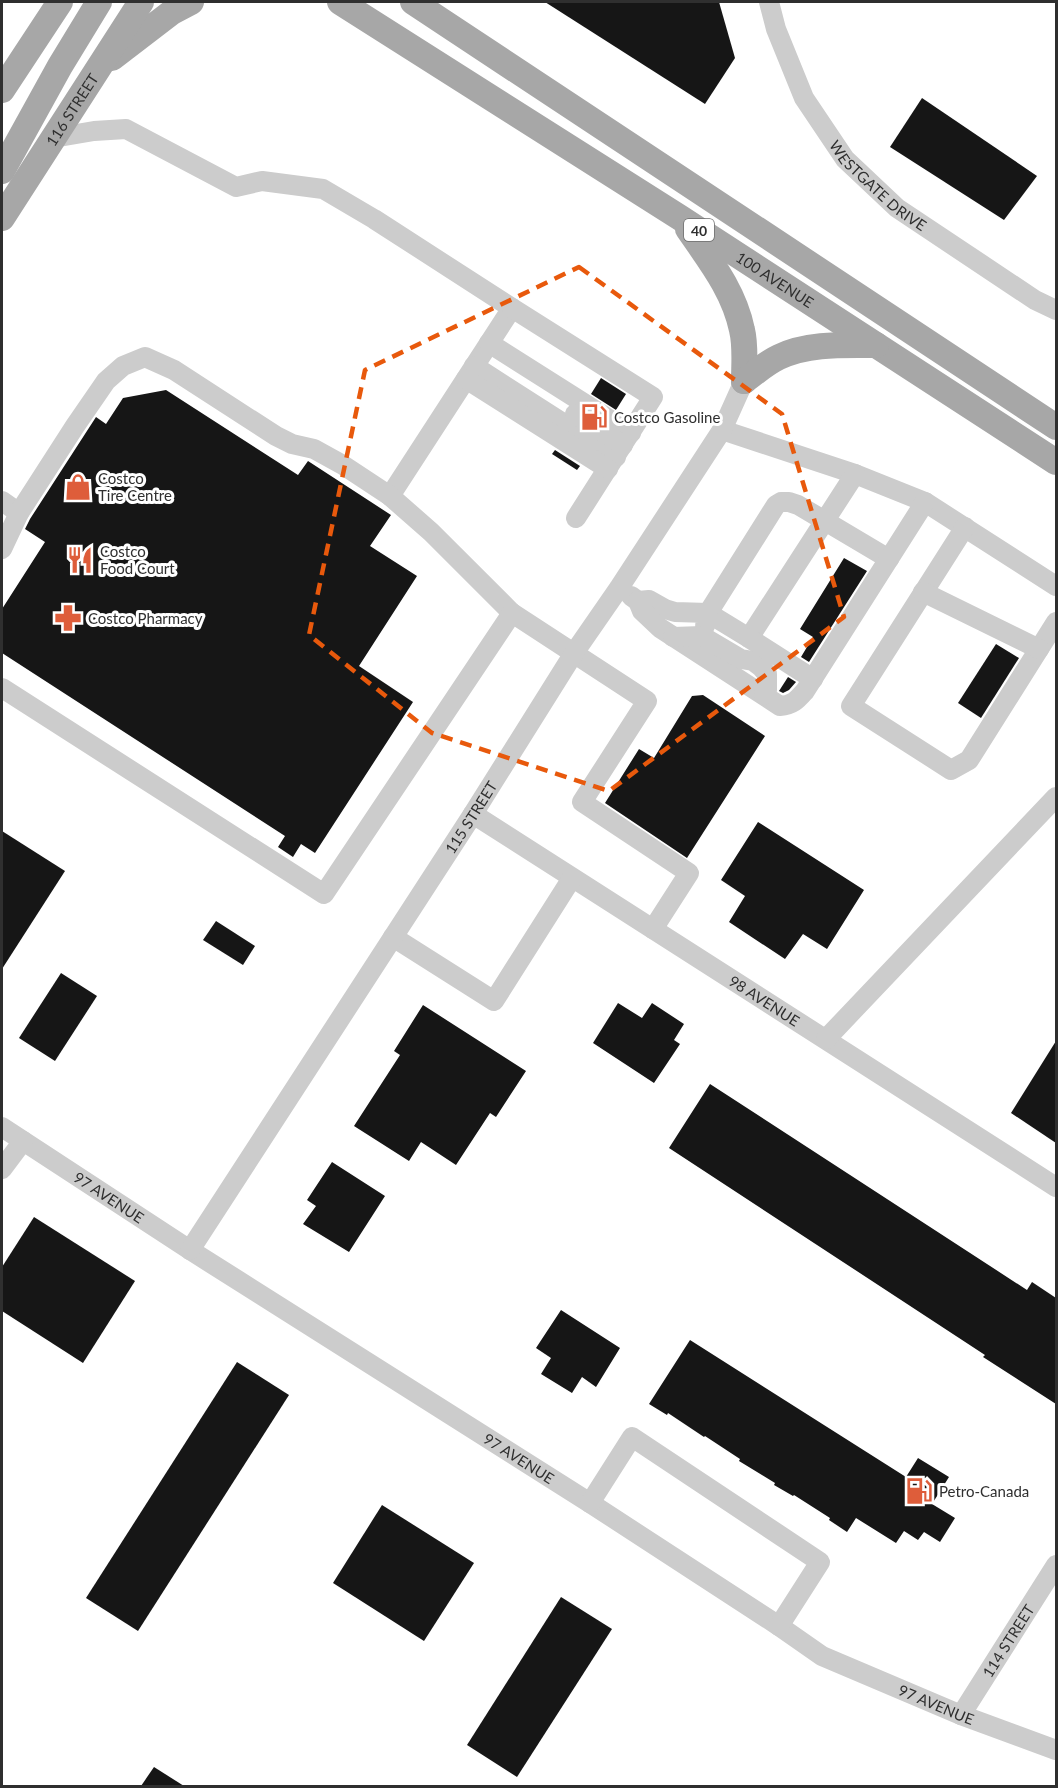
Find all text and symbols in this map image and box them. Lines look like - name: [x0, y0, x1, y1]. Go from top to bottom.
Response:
- street label: 116 STREET: [42, 70, 102, 149]
- street label: WESTGATE DRIVE: [826, 137, 930, 234]
- road number: 40: [684, 219, 714, 241]
- street label: 100 AVENUE: [733, 248, 817, 311]
- fuel station icon: Costco Gasoline: [579, 402, 609, 432]
- place label: Costco Gasoline: [614, 408, 720, 426]
- place label: Costco Tire Centre: [98, 469, 172, 504]
- shop icon: Costco Tire Centre: [63, 472, 93, 502]
- place label: Costco Food Court: [100, 542, 175, 577]
- restaurant icon: Costco Food Court: [65, 545, 95, 575]
- pharmacy icon: Costco Pharmacy: [53, 603, 83, 633]
- place label: Costco Pharmacy: [88, 609, 203, 627]
- street label: 115 STREET: [441, 777, 501, 857]
- street label: 98 AVENUE: [726, 971, 803, 1030]
- street label: 97 AVENUE: [71, 1168, 148, 1227]
- street label: 97 AVENUE: [480, 1429, 558, 1487]
- fuel station icon: Petro-Canada: [904, 1476, 934, 1506]
- place label: Petro-Canada: [939, 1482, 1029, 1500]
- street label: 114 STREET: [978, 1601, 1038, 1680]
- street label: 97 AVENUE: [896, 1681, 976, 1728]

